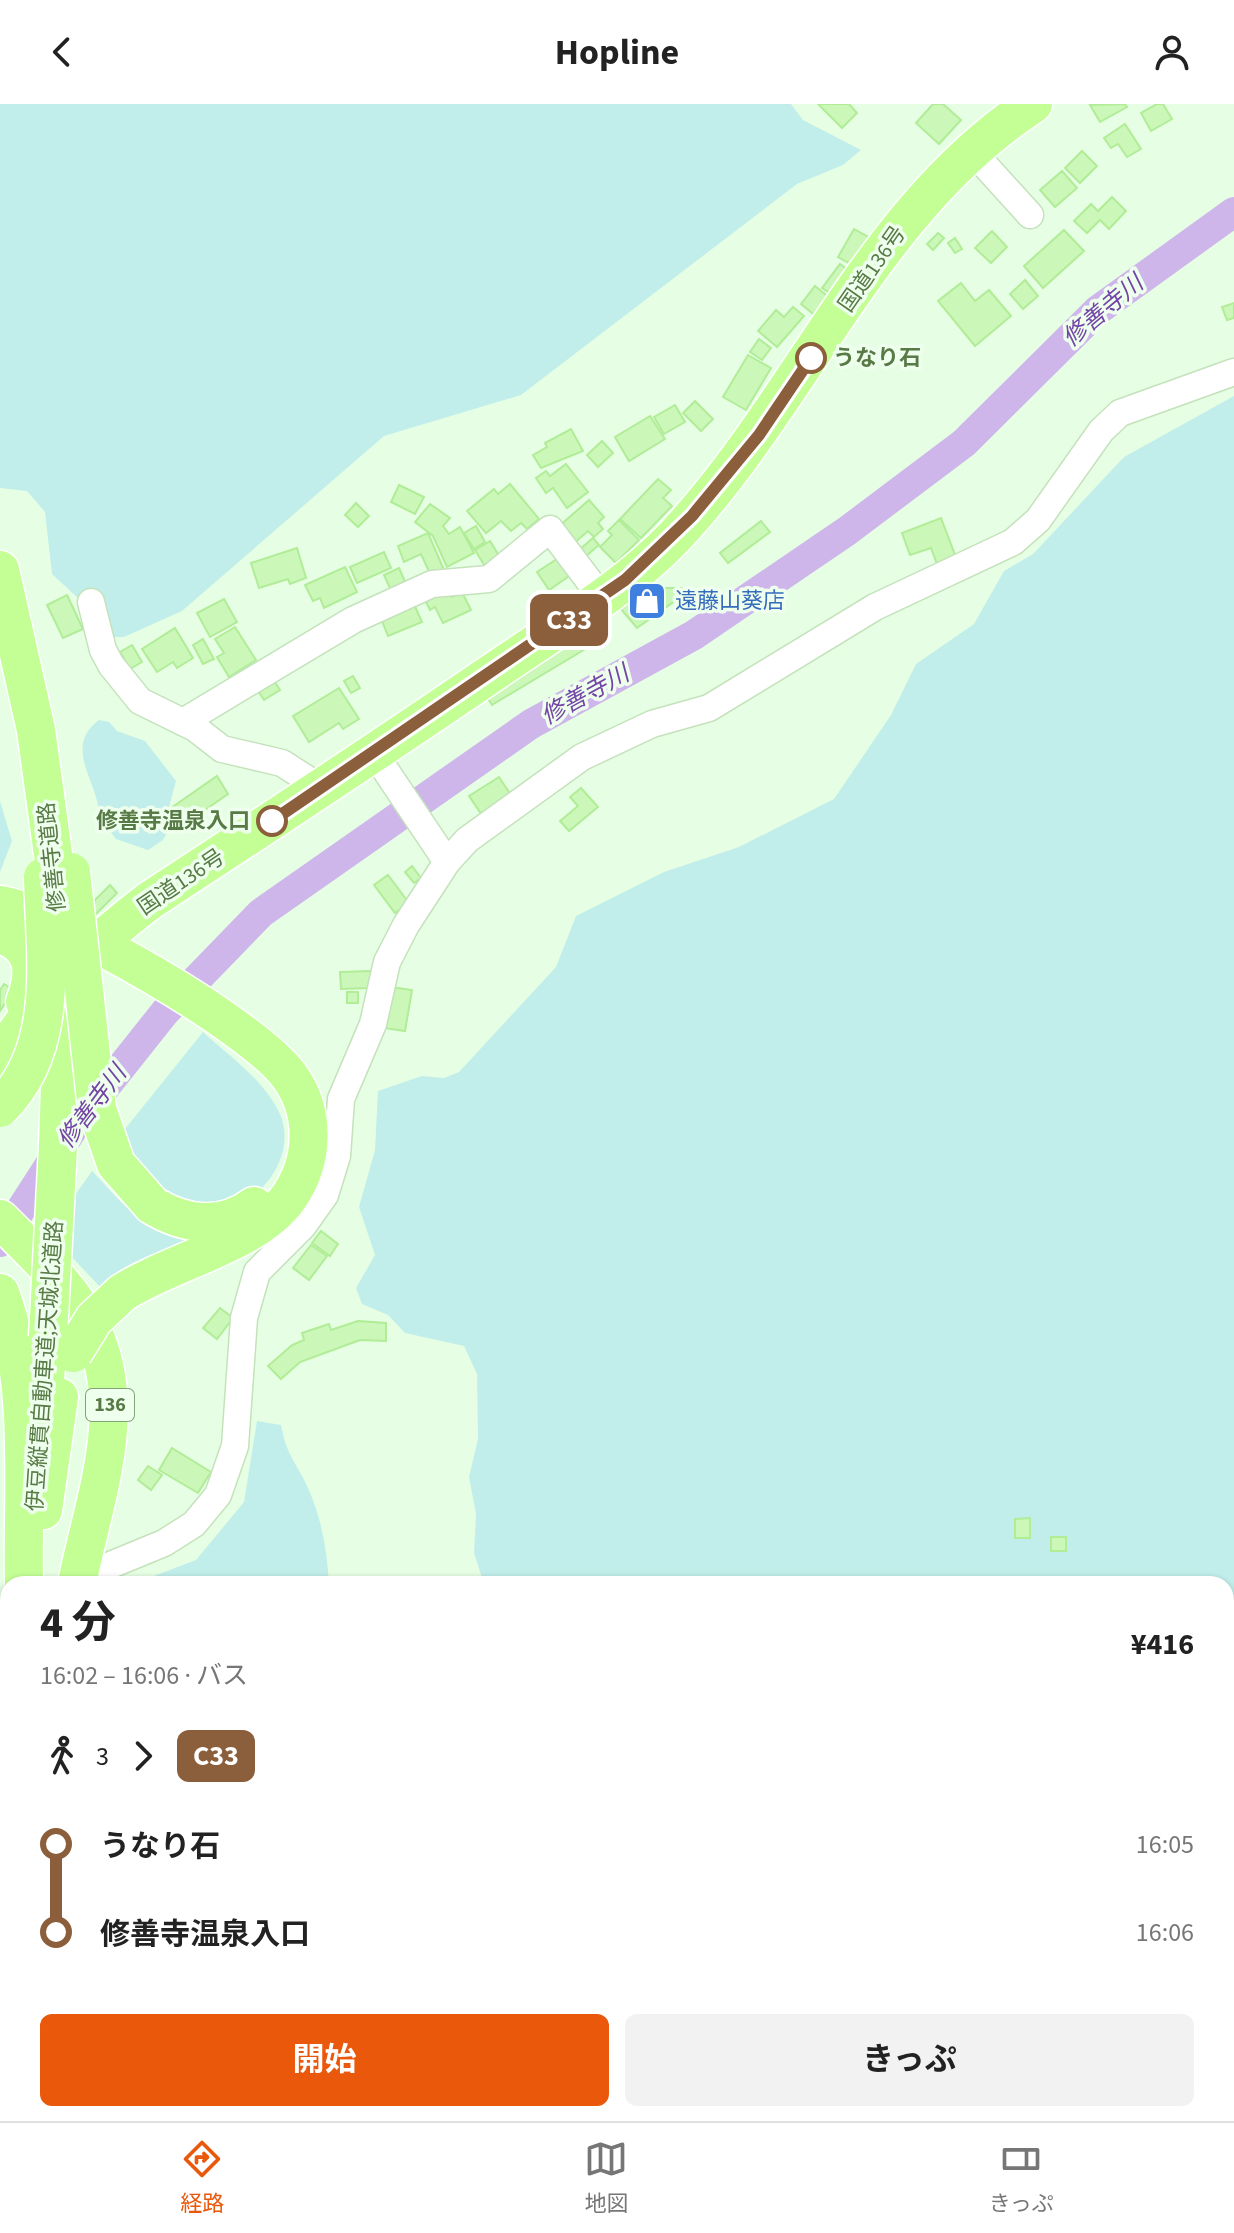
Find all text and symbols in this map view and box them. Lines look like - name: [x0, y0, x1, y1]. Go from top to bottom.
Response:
- text: Hopline: [555, 27, 679, 78]
- icon: back: [40, 30, 84, 74]
- icon: person: [1150, 30, 1194, 74]
- street label: 国道136号: [831, 219, 913, 319]
- water label: 修善寺川: [1055, 265, 1153, 355]
- place label: うなり石: [833, 342, 921, 374]
- marker: うなり石: [796, 343, 826, 373]
- shop icon: 遠藤山葵店: [626, 580, 668, 622]
- place label: 遠藤山葵店: [675, 585, 785, 617]
- line badge: C33: [523, 594, 615, 646]
- text: C33: [546, 600, 592, 640]
- water label: 修善寺川: [535, 655, 638, 734]
- street label: 修善寺道路: [30, 801, 74, 913]
- place label: 修善寺温泉入口: [96, 805, 250, 837]
- marker: 修善寺温泉入口: [257, 806, 287, 836]
- street label: 国道136号: [131, 841, 231, 923]
- water label: 修善寺川: [49, 1056, 137, 1156]
- street label: 伊豆縦貫自動車道;天城北道路: [19, 1219, 71, 1513]
- road number: 136: [86, 1389, 134, 1421]
- text: 4 分: [40, 1592, 116, 1655]
- text: ¥416: [1131, 1623, 1194, 1666]
- text: 16:02 – 16:06 · バス: [40, 1657, 248, 1694]
- icon: walk: [40, 1734, 84, 1778]
- icon: forward: [121, 1734, 165, 1778]
- text: C33: [193, 1736, 239, 1776]
- text: 3: [96, 1738, 109, 1775]
- text: うなり石: [100, 1825, 220, 1868]
- text: 16:05: [1136, 1826, 1194, 1863]
- text: 修善寺温泉入口: [100, 1913, 310, 1956]
- text: 16:06: [1136, 1914, 1194, 1951]
- button: 開始: [40, 2014, 609, 2106]
- button: きっぷ: [625, 2014, 1194, 2106]
- tab: 経路: [180, 2137, 224, 2220]
- tab: 地図: [584, 2137, 628, 2220]
- tab: きっぷ: [989, 2137, 1054, 2220]

